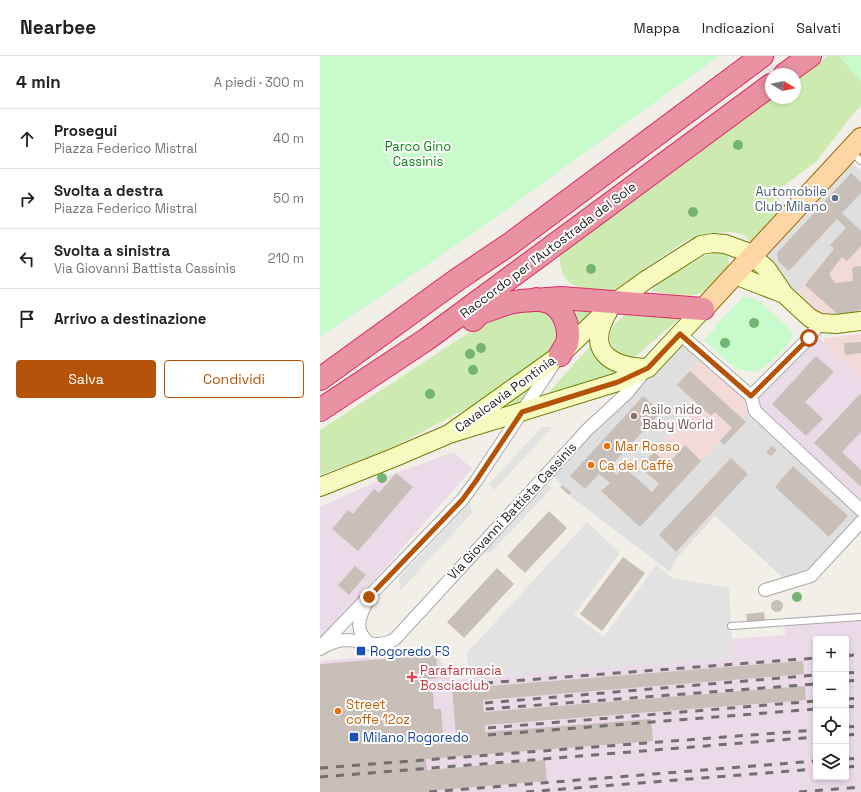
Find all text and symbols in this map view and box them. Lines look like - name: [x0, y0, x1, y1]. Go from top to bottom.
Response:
- text: Nearbee: [20, 15, 96, 40]
- text: Mappa: [634, 19, 680, 37]
- text: Indicazioni: [702, 19, 774, 37]
- text: Salvati: [796, 19, 841, 37]
- north arrow: [765, 68, 801, 104]
- text: 4 min: [16, 71, 61, 93]
- text: A piedi · 300 m: [214, 74, 304, 91]
- text: Prosegui: [54, 121, 117, 140]
- icon: ahead: [16, 128, 38, 150]
- text: 40 m: [273, 130, 304, 147]
- park label: Parco Gino Cassinis: [385, 138, 451, 170]
- text: Piazza Federico Mistral: [54, 140, 197, 157]
- street label: Raccordo per l'Autostrada del Sole: [456, 178, 640, 322]
- text: Svolta a destra: [54, 181, 163, 200]
- place label: Automobile Club Milano: [755, 183, 827, 215]
- icon: right: [16, 188, 38, 210]
- text: 50 m: [273, 190, 304, 207]
- marker: Automobile Club Milano: [830, 193, 840, 203]
- text: Piazza Federico Mistral: [54, 200, 197, 217]
- text: Svolta a sinistra: [54, 241, 170, 260]
- icon: left: [16, 248, 38, 270]
- text: 210 m: [268, 250, 304, 267]
- text: Via Giovanni Battista Cassinis: [54, 260, 236, 277]
- icon: arrive: [16, 308, 38, 330]
- text: Arrivo a destinazione: [54, 309, 206, 328]
- route start: [800, 329, 818, 347]
- street label: Cavalcavia Pontinia: [451, 352, 559, 436]
- button: Salva: [16, 360, 156, 398]
- button: Condividi: [164, 360, 304, 398]
- place label: Asilo nido Baby World: [642, 401, 713, 433]
- marker: Asilo nido Baby World: [629, 411, 639, 421]
- place label: Mar Rosso: [615, 438, 680, 455]
- street label: Via Giovanni Battista Cassinis: [444, 439, 580, 583]
- marker: Mar Rosso: [602, 441, 612, 451]
- place label: Ca del Caffè: [599, 457, 673, 474]
- marker: Ca del Caffè: [586, 460, 596, 470]
- route end: [360, 588, 378, 606]
- map controls: [813, 636, 849, 780]
- button: +: [813, 636, 849, 672]
- place label: Rogoredo FS: [370, 643, 450, 660]
- marker: Rogoredo FS: [355, 645, 367, 657]
- place label: Parafarmacia Bosciaclub: [420, 662, 502, 694]
- marker: Parafarmacia Bosciaclub: [407, 672, 417, 682]
- button: −: [813, 672, 849, 708]
- place label: Street coffe 12oz: [346, 696, 410, 728]
- marker: Street coffe 12oz: [333, 706, 343, 716]
- button: locate: [813, 708, 849, 744]
- place label: Milano Rogoredo: [363, 729, 469, 746]
- marker: Milano Rogoredo: [348, 731, 360, 743]
- button: layers: [813, 744, 849, 780]

